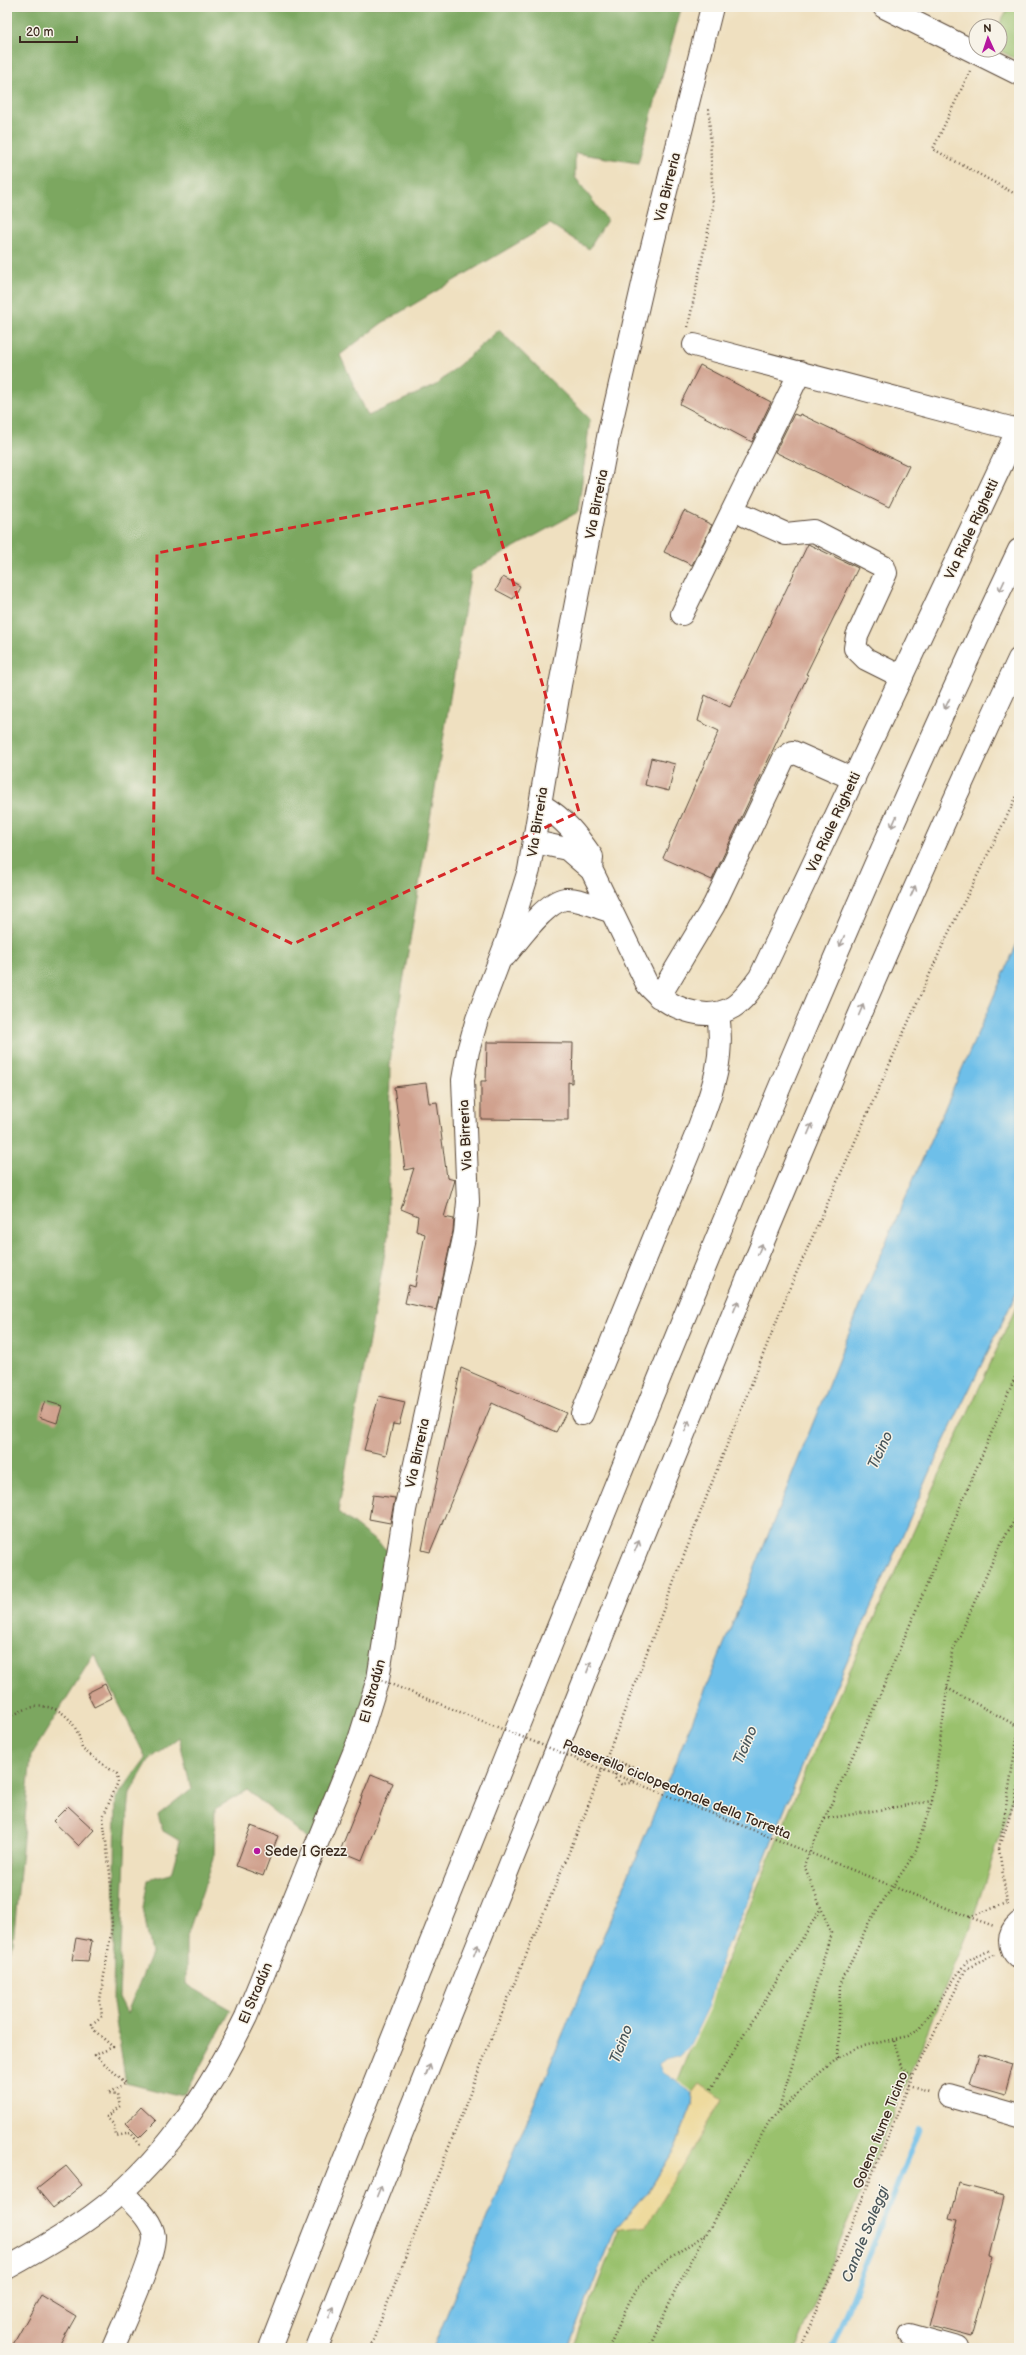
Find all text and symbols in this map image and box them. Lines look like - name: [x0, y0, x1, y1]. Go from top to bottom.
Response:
- scale bar: [20, 18, 77, 44]
- north arrow: [968, 18, 1008, 58]
- text: N: [983, 22, 992, 35]
- text: 20 m: [26, 25, 53, 40]
- street label: Via Birreria: [651, 151, 684, 224]
- street label: Via Birreria: [581, 468, 612, 541]
- street label: Via Riale Righetti: [941, 476, 1002, 582]
- one-way arrow: [998, 579, 1005, 591]
- one-way arrow: [943, 697, 950, 709]
- street label: Via Riale Righetti: [803, 769, 864, 875]
- street label: Via Birreria: [524, 786, 551, 858]
- one-way arrow: [890, 816, 897, 828]
- one-way arrow: [910, 885, 917, 897]
- one-way arrow: [838, 935, 845, 947]
- one-way arrow: [858, 1004, 865, 1016]
- street label: Via Birreria: [455, 1099, 476, 1171]
- one-way arrow: [807, 1124, 815, 1136]
- one-way arrow: [757, 1244, 764, 1256]
- one-way arrow: [733, 1300, 741, 1312]
- street label: Via Birreria: [402, 1417, 433, 1490]
- one-way arrow: [683, 1421, 691, 1433]
- water label: Ticino: [863, 1428, 898, 1472]
- one-way arrow: [634, 1541, 641, 1553]
- street label: El Stradún: [356, 1657, 389, 1725]
- one-way arrow: [586, 1662, 594, 1674]
- water label: Ticino: [729, 1723, 762, 1767]
- street label: Passerella ciclopedonale della Torretta: [560, 1736, 793, 1843]
- place label: Sede I Grezz: [265, 1843, 347, 1860]
- marker: Sede I Grezz: [252, 1846, 262, 1856]
- one-way arrow: [473, 1944, 481, 1956]
- street label: El Stradún: [235, 1960, 276, 2026]
- water label: Ticino: [605, 2022, 638, 2066]
- one-way arrow: [424, 2065, 432, 2077]
- street label: Golena fiume Ticino: [849, 2069, 912, 2191]
- water label: Canale Saleggi: [837, 2182, 894, 2285]
- one-way arrow: [376, 2185, 384, 2197]
- one-way arrow: [328, 2306, 336, 2318]

